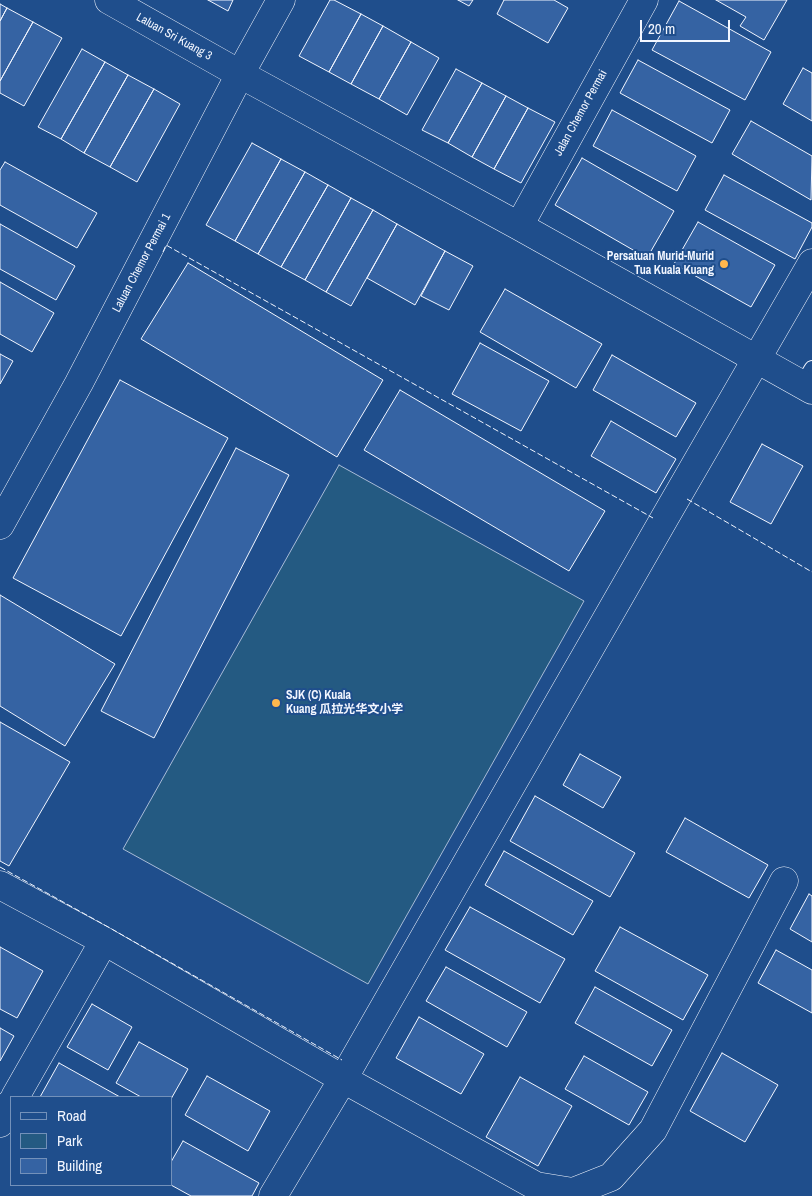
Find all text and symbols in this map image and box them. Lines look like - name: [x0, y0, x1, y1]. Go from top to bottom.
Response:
- street label: Laluan Sri Kuang 3: [134, 10, 214, 64]
- scale bar: [642, 10, 732, 42]
- text: 20 m: [648, 18, 675, 39]
- street label: Jalan Chemor Permai: [552, 68, 610, 158]
- street label: Laluan Chemor Permai 1: [110, 211, 174, 315]
- place label: Persatuan Murid-Murid Tua Kuala Kuang: [607, 250, 714, 278]
- marker: Persatuan Murid-Murid Tua Kuala Kuang: [718, 258, 730, 270]
- place label: SJK (C) Kuala Kuang 瓜拉光华文小学: [286, 689, 403, 717]
- marker: SJK (C) Kuala Kuang 瓜拉光华文小学: [270, 697, 282, 709]
- legend: [10, 1096, 172, 1186]
- text: Road: [57, 1105, 86, 1126]
- text: Park: [57, 1130, 82, 1151]
- text: Building: [57, 1155, 102, 1176]

